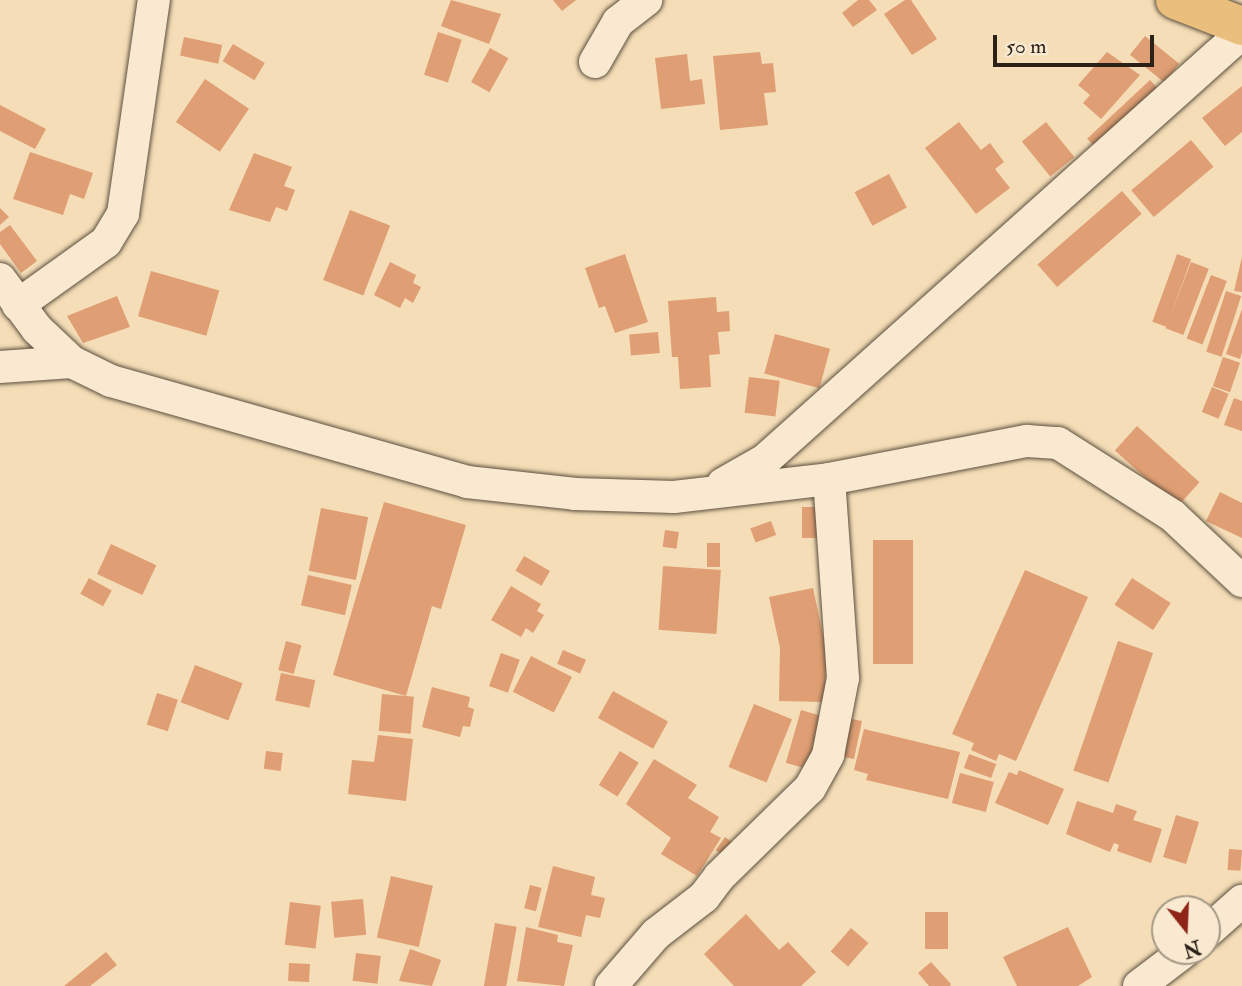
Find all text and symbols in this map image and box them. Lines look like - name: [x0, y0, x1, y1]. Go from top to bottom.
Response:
- scale bar: [997, 21, 1158, 65]
- text: 50 m: [1006, 33, 1047, 60]
- north arrow: [1151, 895, 1221, 965]
- text: N: [1180, 934, 1204, 962]

